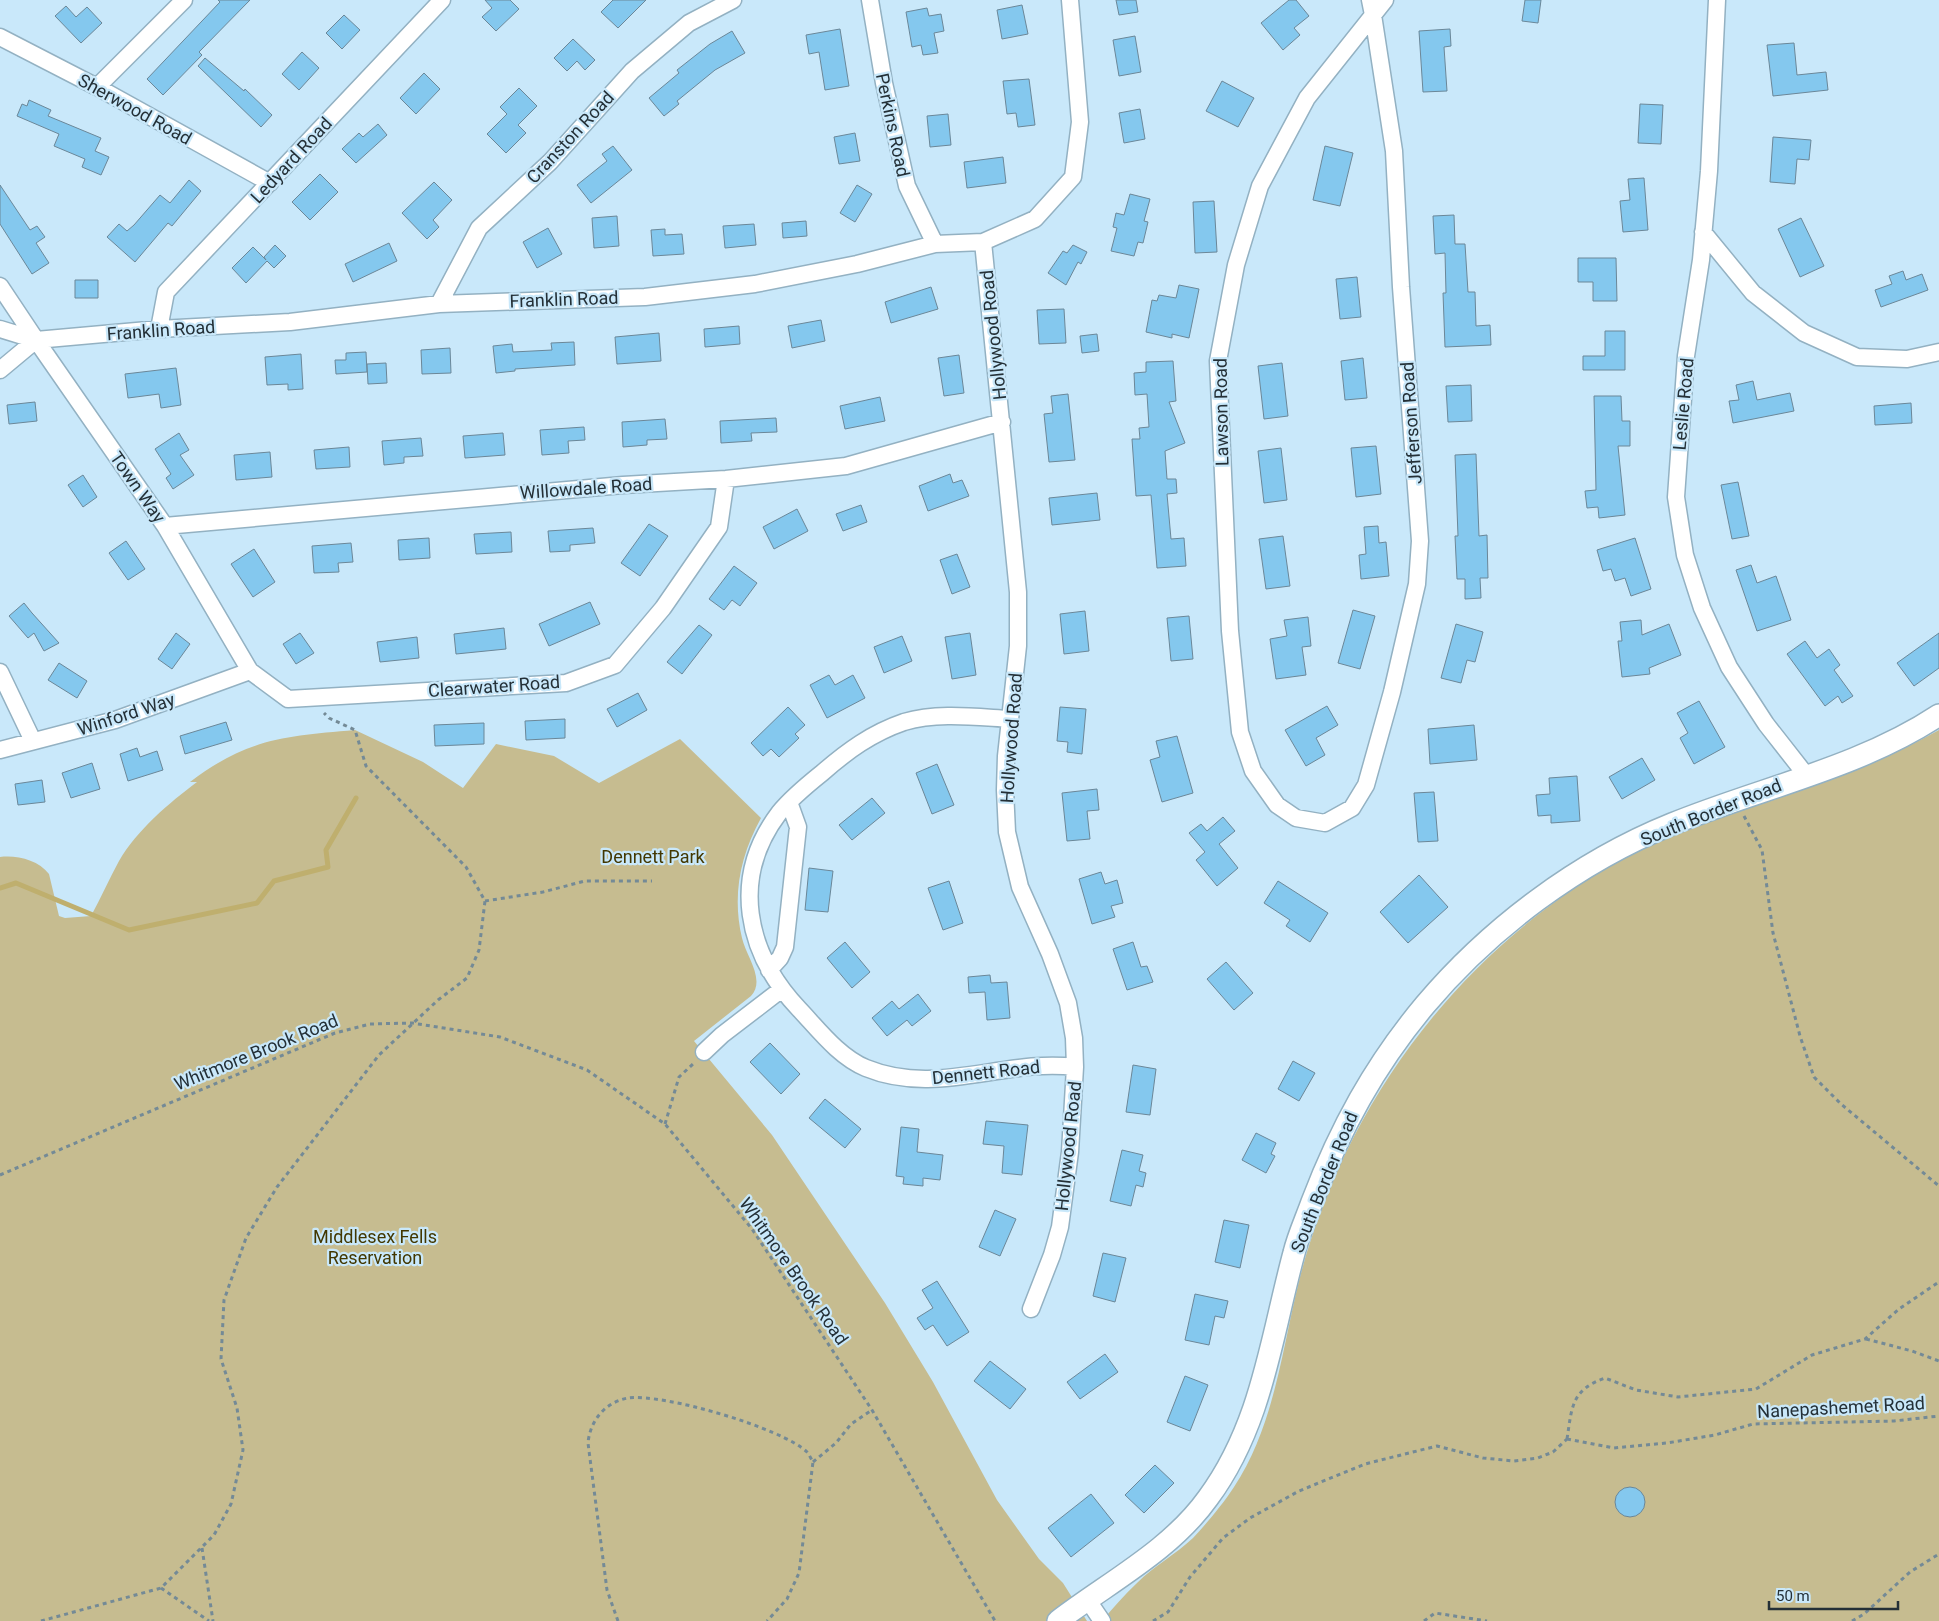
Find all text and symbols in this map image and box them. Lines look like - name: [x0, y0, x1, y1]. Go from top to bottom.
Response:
- street label: Sherwood Road: [75, 69, 195, 149]
- street label: Perkins Road: [872, 71, 914, 179]
- street label: Cranston Road: [522, 87, 618, 187]
- street label: Ledyard Road: [246, 113, 336, 207]
- street label: Hollywood Road: [976, 269, 1010, 401]
- street label: Franklin Road: [509, 287, 619, 311]
- street label: Franklin Road: [106, 316, 216, 344]
- street label: Leslie Road: [1669, 357, 1697, 451]
- street label: Lawson Road: [1210, 358, 1232, 466]
- street label: Jefferson Road: [1396, 361, 1426, 485]
- street label: Town Way: [106, 447, 170, 527]
- street label: Willowdale Road: [519, 473, 653, 503]
- street label: Clearwater Road: [427, 671, 561, 701]
- street label: Hollywood Road: [996, 672, 1026, 804]
- street label: Winford Way: [75, 688, 178, 740]
- street label: South Border Road: [1637, 774, 1785, 850]
- park label: Dennett Park: [601, 846, 706, 867]
- street label: Whitmore Brook Road: [171, 1010, 341, 1094]
- street label: Dennett Road: [931, 1056, 1041, 1088]
- street label: Hollywood Road: [1051, 1080, 1085, 1212]
- street label: South Border Road: [1286, 1108, 1362, 1256]
- street label: Whitmore Brook Road: [735, 1193, 853, 1349]
- park label: Middlesex Fells Reservation: [313, 1226, 437, 1268]
- street label: Nanepashemet Road: [1757, 1392, 1925, 1422]
- scale bar: [1769, 1578, 1898, 1610]
- text: 50 m: [1776, 1587, 1810, 1605]

